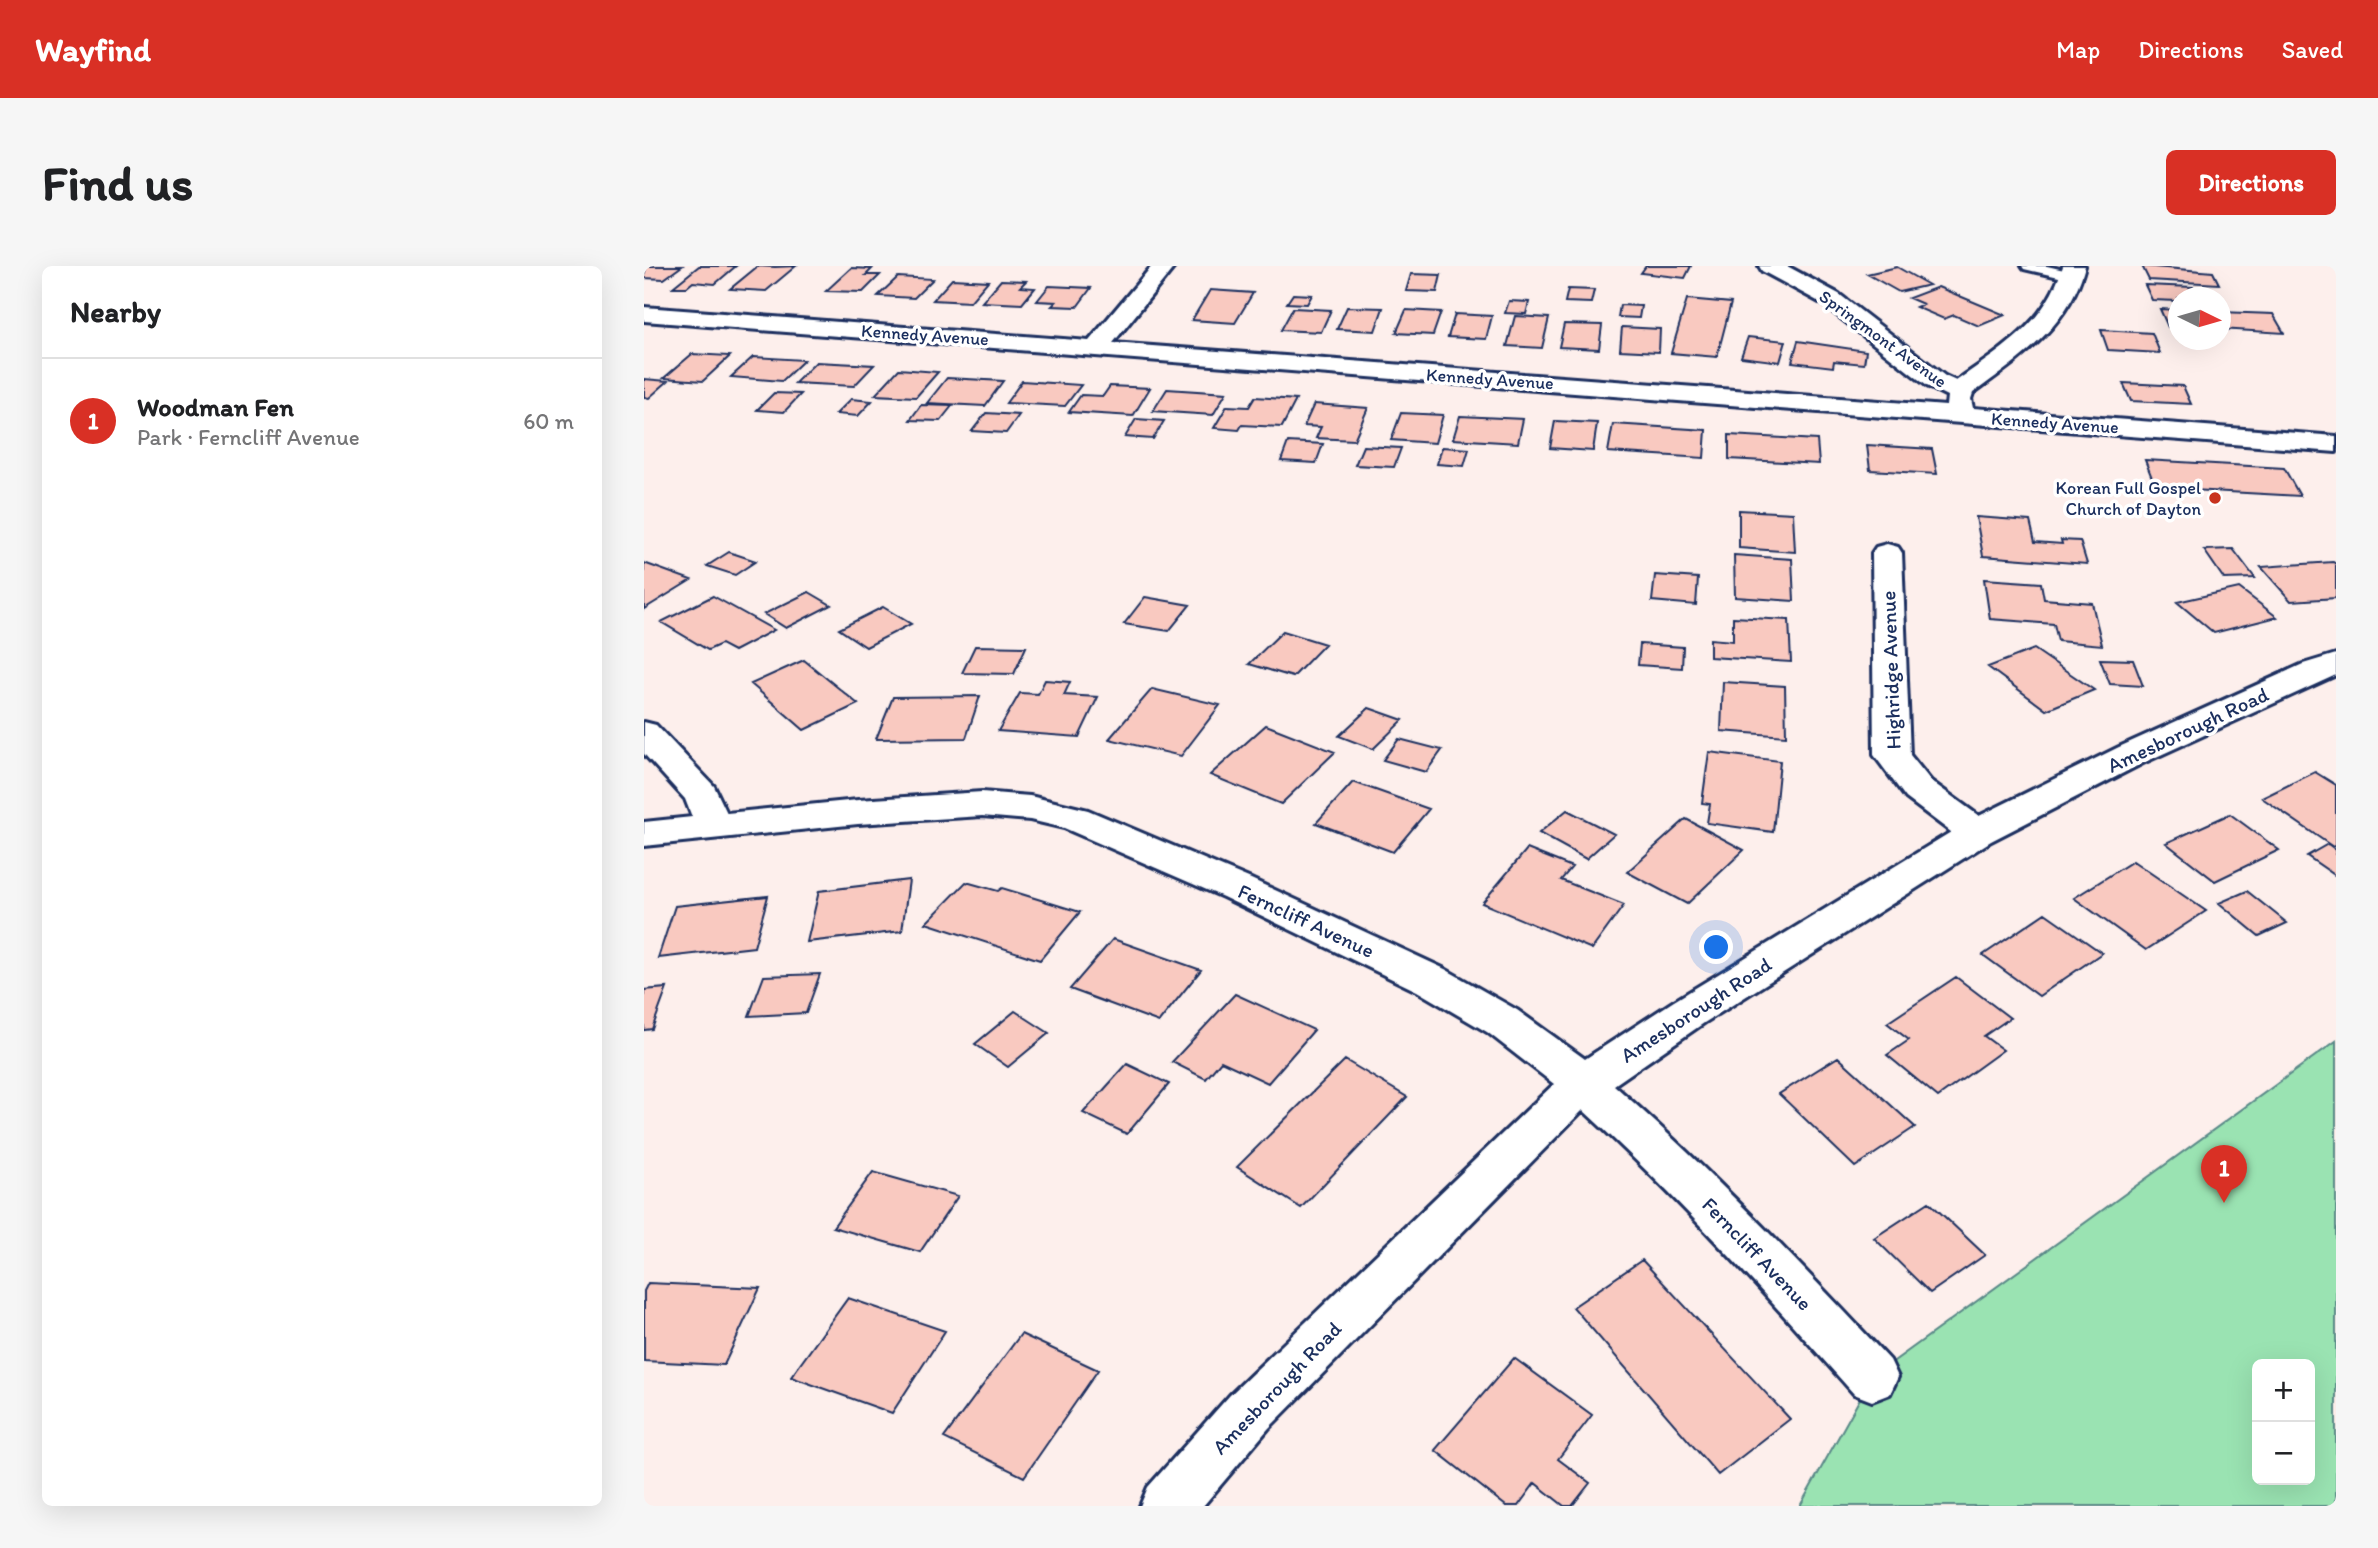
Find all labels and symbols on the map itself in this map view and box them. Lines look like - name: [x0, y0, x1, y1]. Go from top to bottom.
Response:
- street label: Springmont Avenue: [1815, 285, 1951, 393]
- north arrow: [2168, 287, 2231, 350]
- street label: Kennedy Avenue: [860, 320, 990, 350]
- street label: Kennedy Avenue: [1425, 364, 1555, 394]
- street label: Kennedy Avenue: [1990, 408, 2120, 438]
- place label: Korean Full Gospel Church of Dayton: [2056, 477, 2201, 520]
- marker: Korean Full Gospel Church of Dayton: [2207, 490, 2223, 506]
- street label: Highridge Avenue: [1875, 590, 1906, 750]
- street label: Amesborough Road: [2103, 681, 2273, 778]
- street label: Ferncliff Avenue: [1234, 878, 1378, 963]
- your location: [1699, 930, 1733, 964]
- street label: Amesborough Road: [1615, 951, 1776, 1068]
- pin: 1: [2201, 1145, 2247, 1203]
- street label: Ferncliff Avenue: [1697, 1192, 1818, 1315]
- street label: Amesborough Road: [1207, 1316, 1347, 1459]

